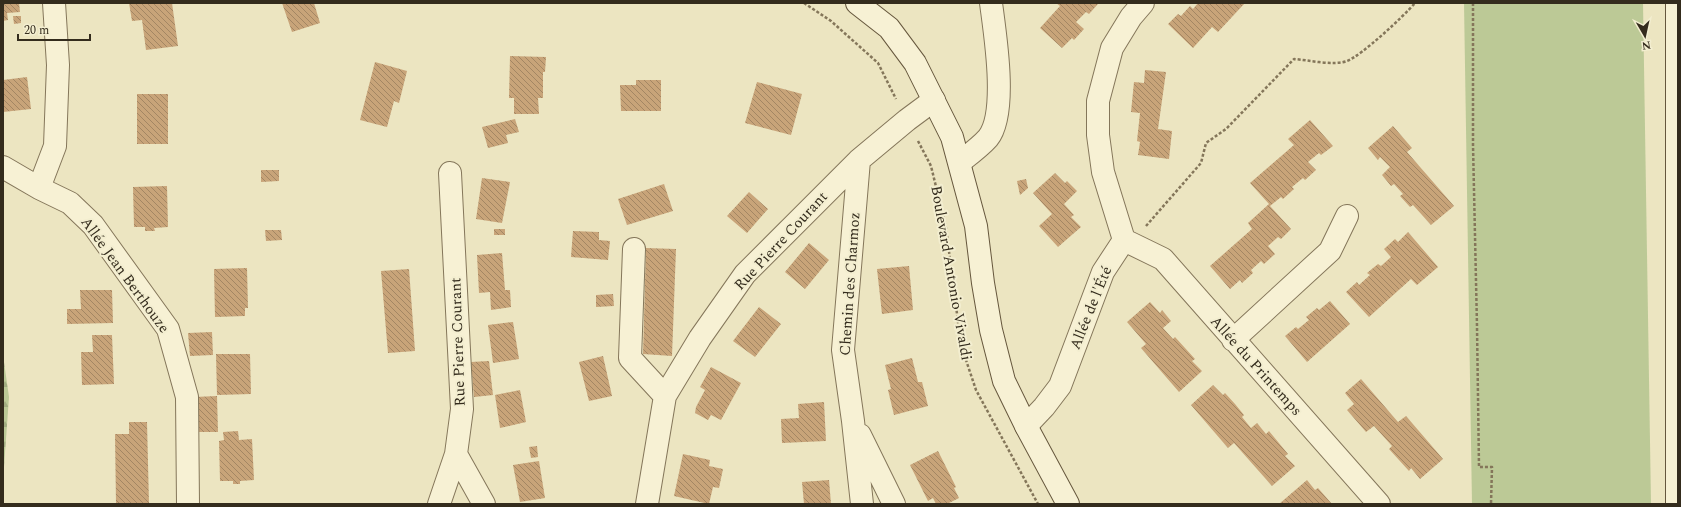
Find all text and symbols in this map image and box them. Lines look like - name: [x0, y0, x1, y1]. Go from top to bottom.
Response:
- scale bar: [18, 16, 90, 42]
- north arrow: [1625, 16, 1665, 56]
- text: 20 m: [24, 21, 49, 40]
- text: N: [1641, 36, 1652, 54]
- street label: Boulevard Antonio Vivaldi: [924, 184, 978, 362]
- street label: Rue Pierre Courant: [729, 186, 833, 296]
- street label: Allée Jean Berthouze: [75, 212, 175, 338]
- street label: Chemin des Charmoz: [834, 212, 866, 356]
- street label: Allée de l'Été: [1064, 263, 1118, 353]
- street label: Rue Pierre Courant: [444, 277, 472, 407]
- street label: Allée du Printemps: [1205, 311, 1307, 421]

